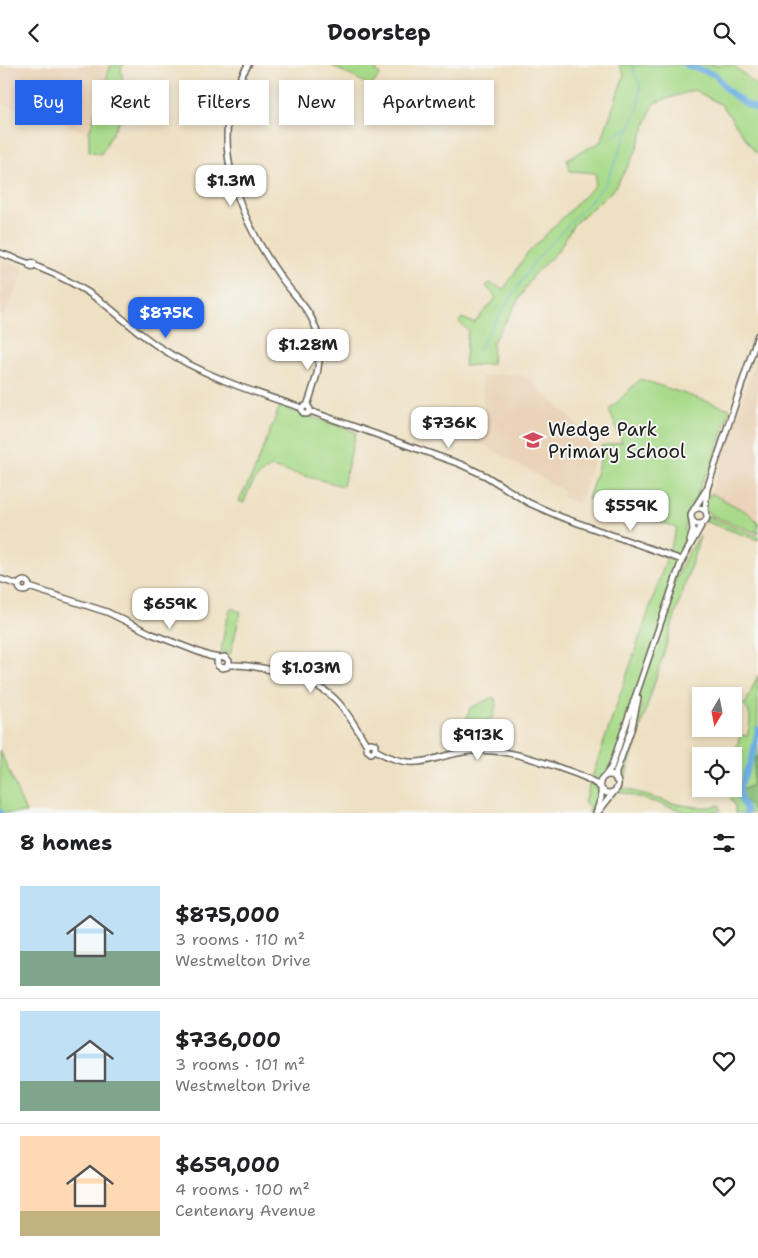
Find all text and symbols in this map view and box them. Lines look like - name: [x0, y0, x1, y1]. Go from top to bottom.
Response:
- text: Doorstep: [327, 18, 431, 47]
- icon: back: [20, 19, 48, 47]
- icon: search: [710, 19, 738, 47]
- chip: Buy: [15, 80, 82, 125]
- chip: Rent: [92, 80, 169, 125]
- chip: Filters: [179, 80, 269, 125]
- chip: New: [279, 80, 354, 125]
- chip: Apartment: [364, 80, 494, 125]
- pin: $1.3M: [196, 165, 266, 207]
- text: $1.3M: [207, 170, 256, 191]
- pin: $875K: [131, 297, 201, 339]
- text: $875K: [139, 302, 193, 323]
- pin: $1.28M: [267, 329, 349, 371]
- text: $1.28M: [278, 334, 338, 355]
- pin: $736K: [414, 407, 484, 449]
- text: $736K: [422, 412, 476, 433]
- place label: Wedge Park Primary School: [548, 417, 686, 464]
- school or university icon: Wedge Park Primary School: [522, 429, 544, 451]
- pin: $559K: [596, 489, 666, 532]
- text: $559K: [605, 495, 657, 516]
- pin: $659K: [135, 587, 205, 630]
- text: $659K: [143, 593, 197, 614]
- pin: $1.03M: [270, 651, 352, 694]
- text: $1.03M: [281, 657, 341, 678]
- north arrow: [692, 687, 742, 737]
- map controls: [692, 687, 742, 797]
- pin: $913K: [443, 719, 513, 761]
- text: $913K: [453, 724, 503, 745]
- button: locate: [692, 747, 742, 797]
- text: 8 homes: [20, 829, 112, 857]
- icon: filters: [710, 829, 738, 857]
- text: $875,000: [175, 901, 280, 929]
- icon: home: [60, 906, 120, 966]
- icon: heart: [710, 922, 738, 950]
- text: 3 rooms · 110 m²: [175, 929, 305, 950]
- text: Westmelton Drive: [175, 950, 311, 971]
- text: $736,000: [175, 1026, 281, 1054]
- icon: home: [60, 1031, 120, 1091]
- icon: heart: [710, 1047, 738, 1075]
- text: 3 rooms · 101 m²: [175, 1054, 305, 1075]
- text: Westmelton Drive: [175, 1075, 311, 1096]
- text: $659,000: [175, 1151, 280, 1179]
- icon: home: [60, 1156, 120, 1216]
- icon: heart: [710, 1172, 738, 1200]
- text: 4 rooms · 100 m²: [175, 1179, 310, 1200]
- text: Centenary Avenue: [175, 1200, 316, 1221]

